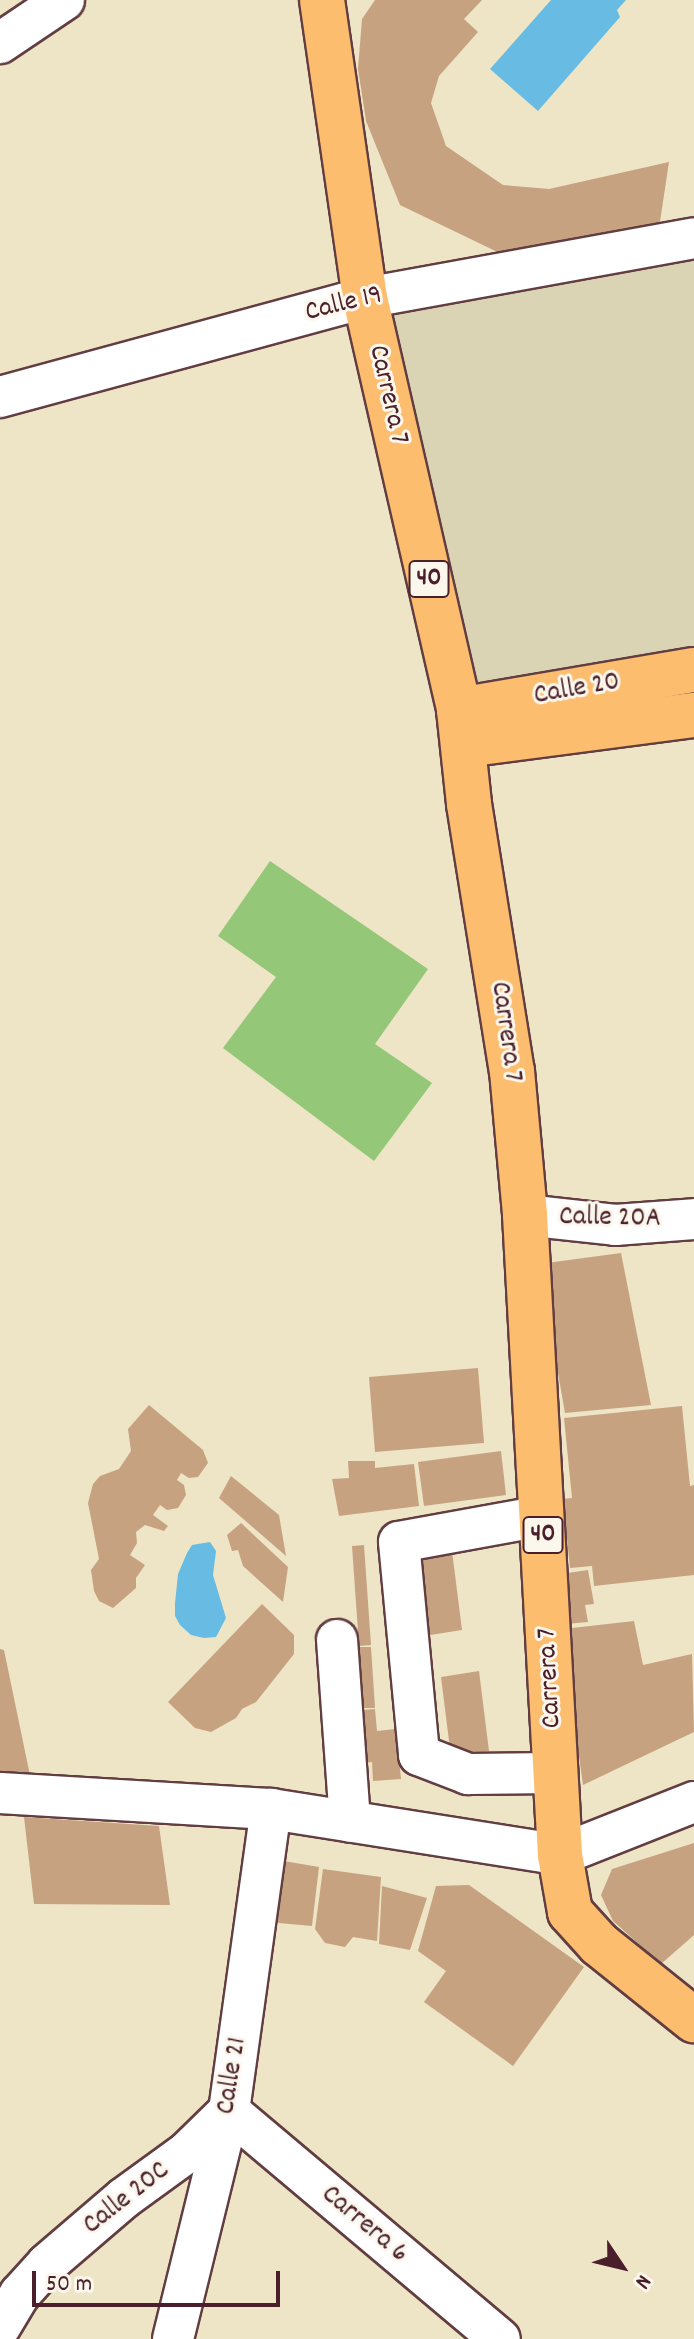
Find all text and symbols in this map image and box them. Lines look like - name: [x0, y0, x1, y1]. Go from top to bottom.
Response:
- street label: Calle 19: [302, 279, 386, 331]
- street label: Carrera 7: [359, 342, 415, 448]
- road number: 40: [407, 557, 451, 601]
- street label: Calle 20: [531, 666, 623, 714]
- street label: Carrera 7: [481, 980, 529, 1084]
- street label: Calle 20A: [559, 1201, 661, 1237]
- road number: 40: [521, 1513, 565, 1557]
- street label: Carrera 7: [532, 1627, 570, 1729]
- street label: Calle 21: [210, 2035, 256, 2117]
- street label: Calle 20C: [77, 2155, 177, 2243]
- street label: Carrera 6: [313, 2179, 415, 2271]
- north arrow: [582, 2227, 662, 2307]
- scale bar: [36, 2255, 284, 2305]
- text: 50 m: [46, 2268, 92, 2302]
- text: N: [626, 2268, 658, 2294]

